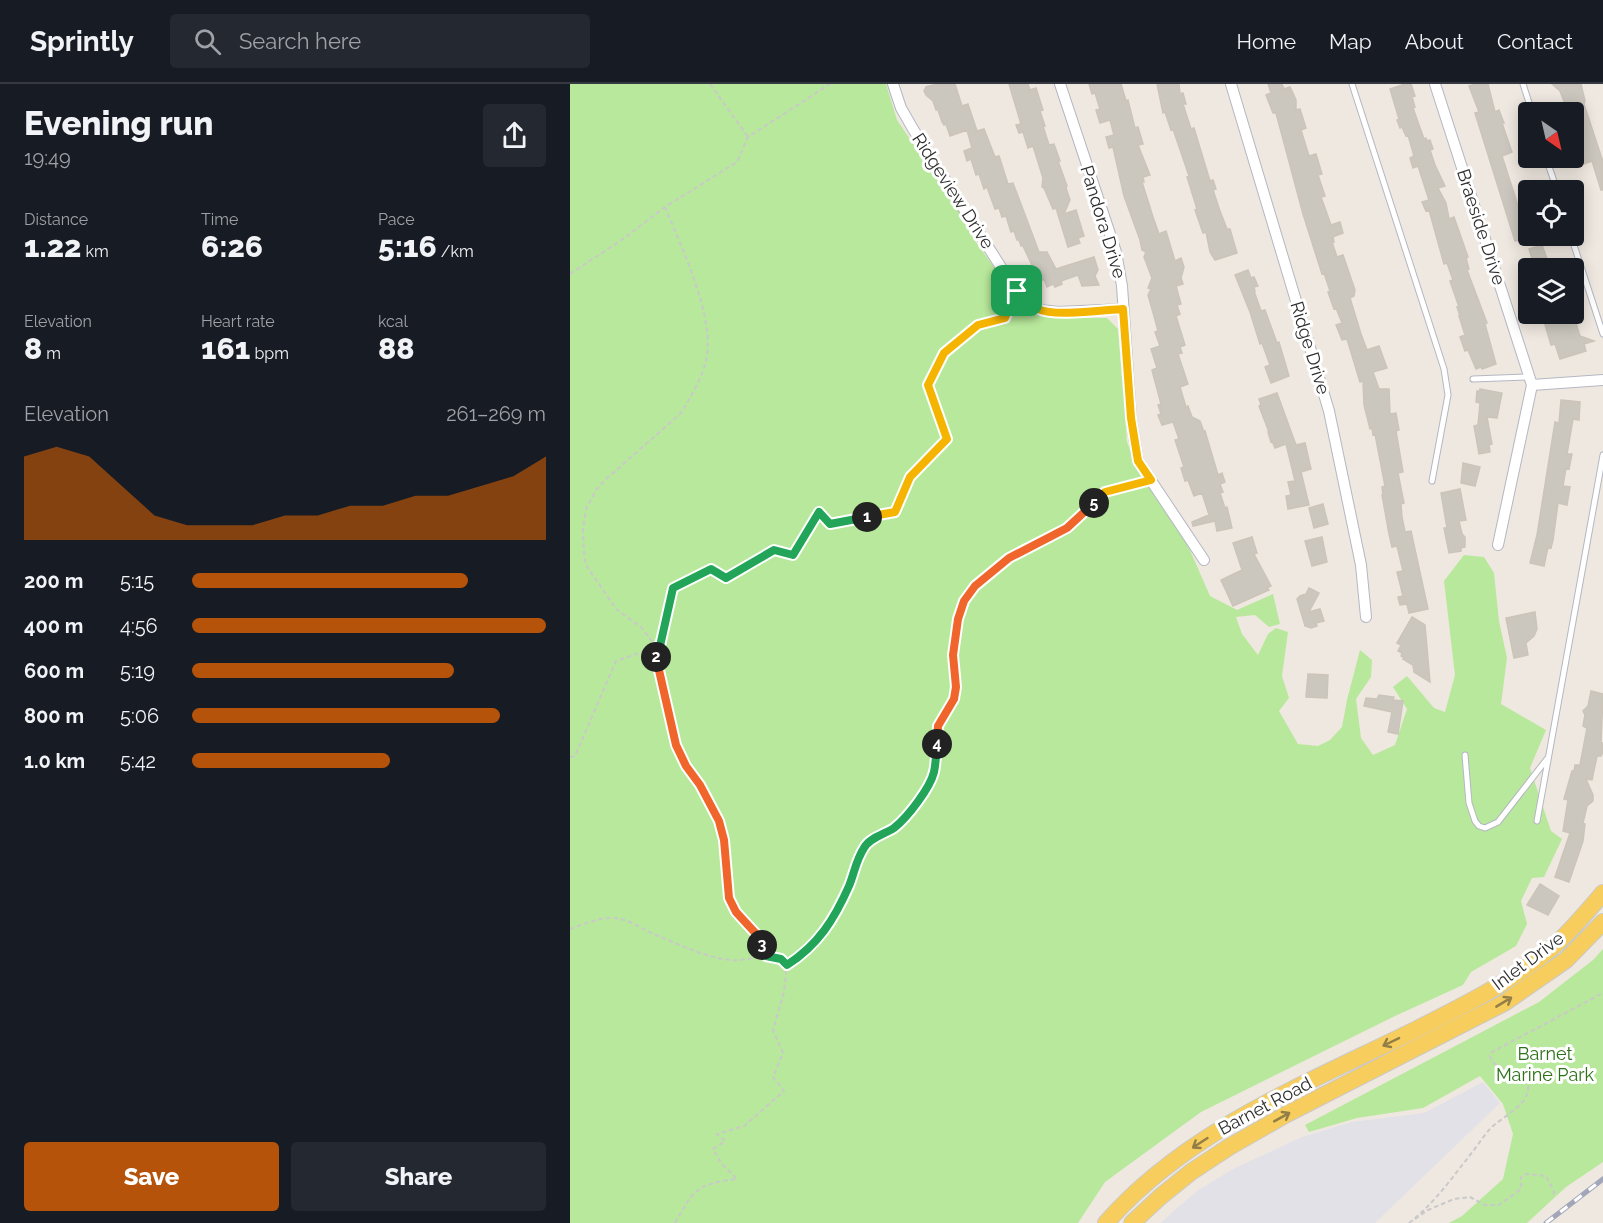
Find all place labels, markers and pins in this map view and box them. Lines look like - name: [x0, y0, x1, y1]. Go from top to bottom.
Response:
- pin: [991, 265, 1042, 316]
- pin: 5: [1079, 488, 1109, 518]
- pin: 1: [852, 502, 882, 532]
- pin: 2: [641, 642, 671, 672]
- pin: 4: [922, 729, 952, 759]
- pin: 3: [747, 930, 777, 960]

